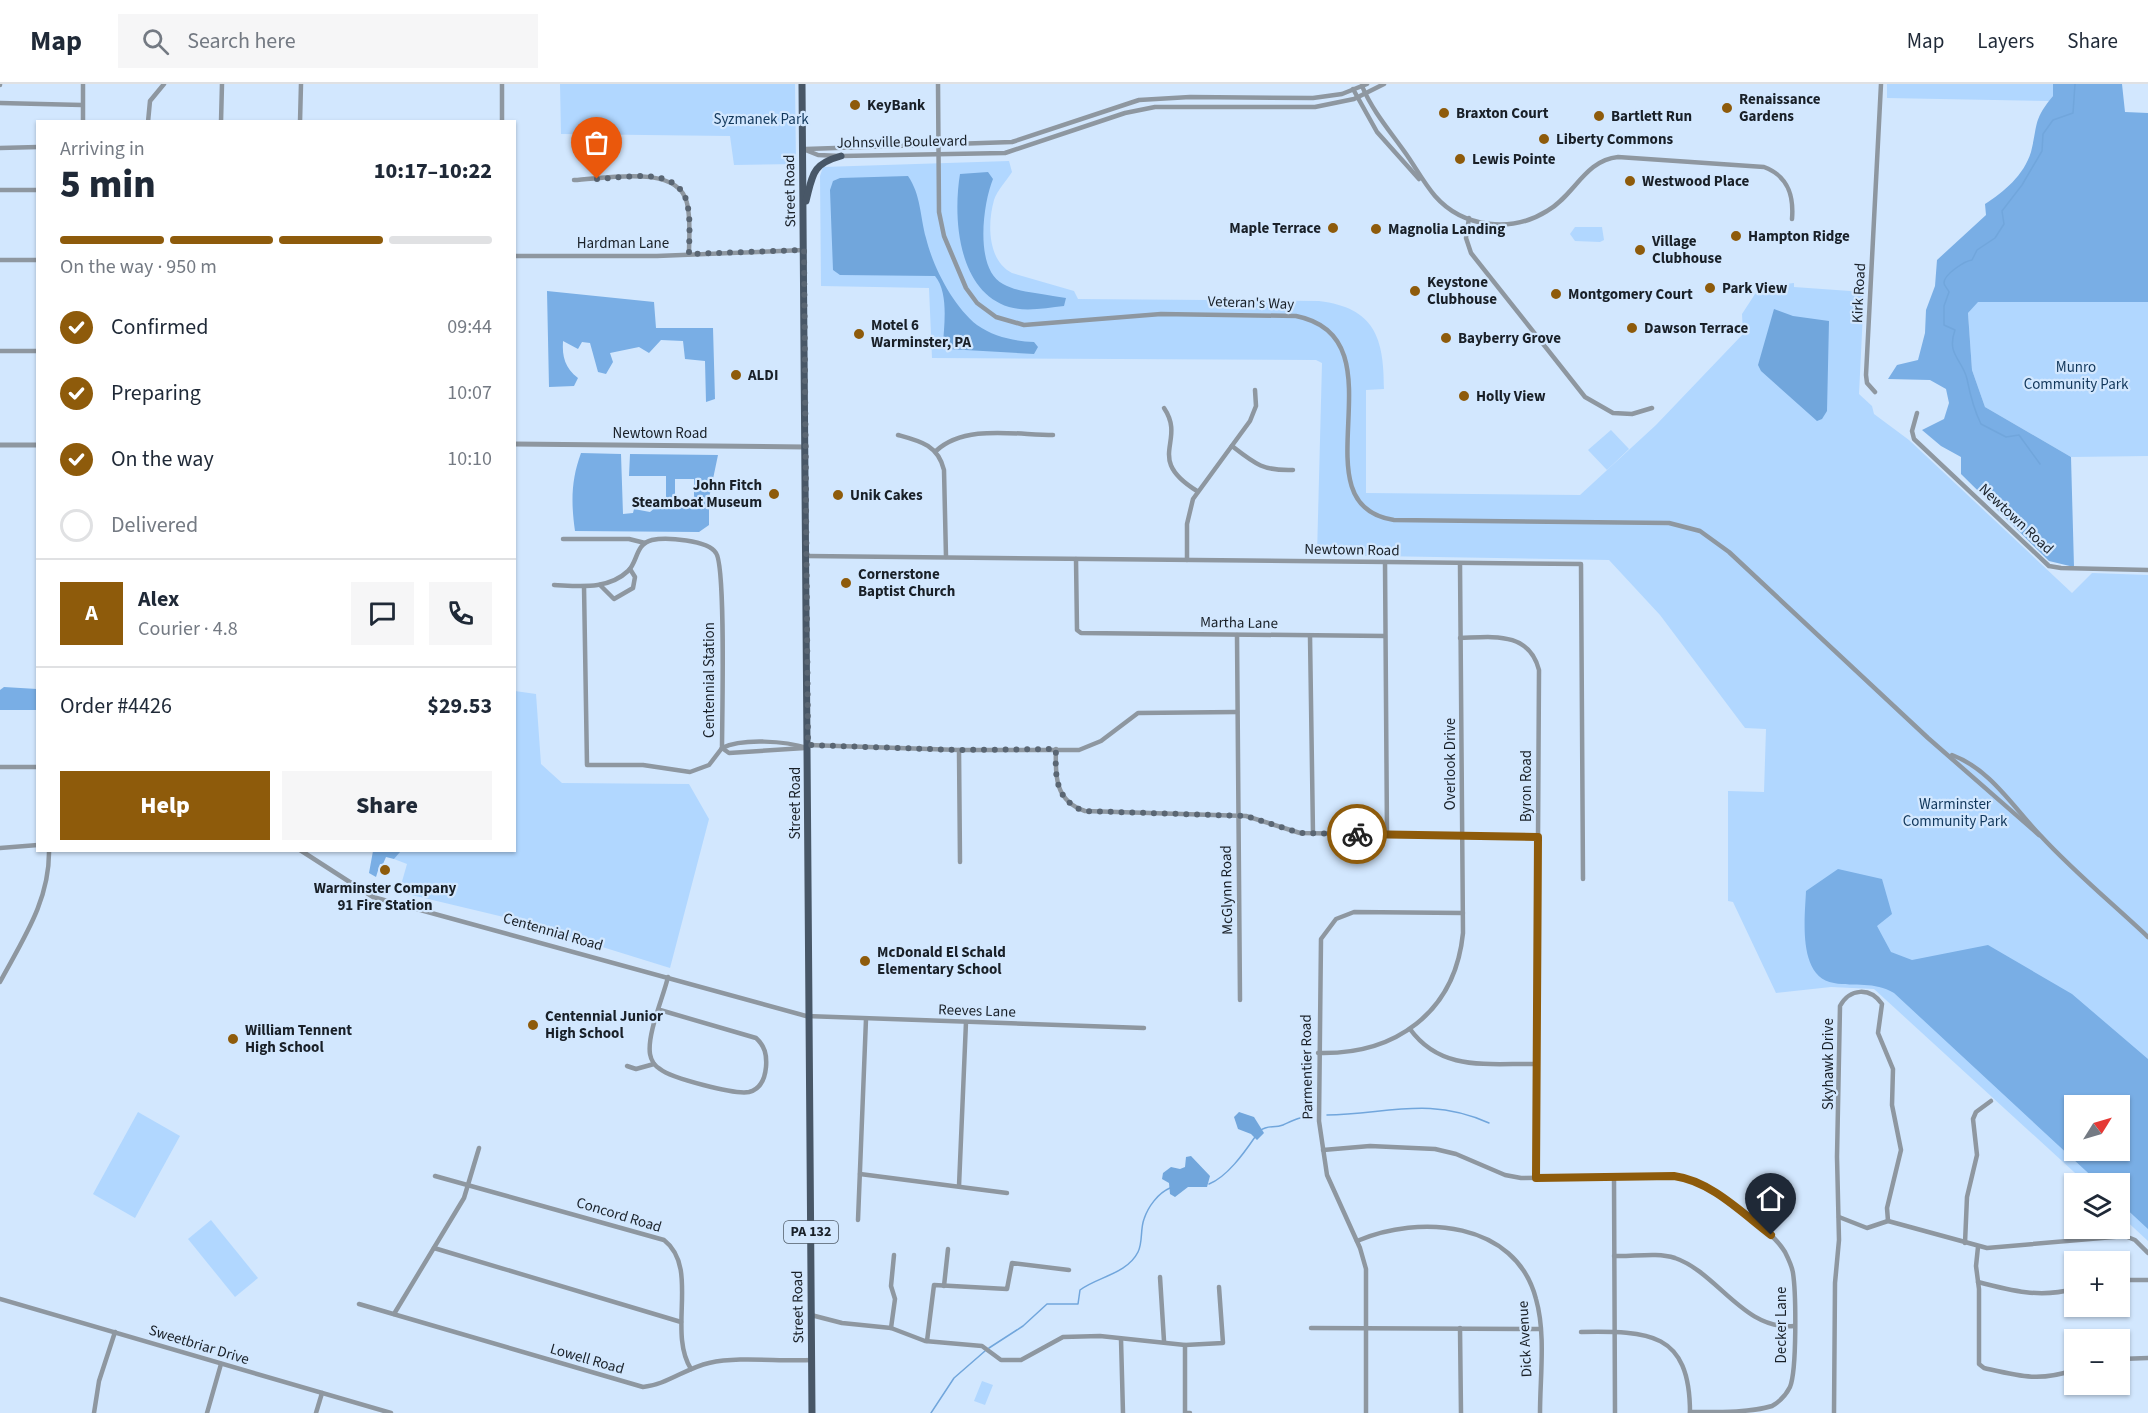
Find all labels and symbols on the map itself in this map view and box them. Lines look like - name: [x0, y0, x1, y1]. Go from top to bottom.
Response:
- place label: Renaissance Gardens: [1739, 89, 1821, 127]
- place label: KeyBank: [867, 95, 926, 116]
- marker: KeyBank: [848, 98, 862, 112]
- marker: Renaissance Gardens: [1720, 101, 1734, 115]
- place label: Braxton Court: [1456, 103, 1549, 124]
- marker: Braxton Court: [1437, 106, 1451, 120]
- place label: Bartlett Run: [1611, 106, 1692, 127]
- park label: Syzmanek Park: [713, 109, 809, 130]
- marker: Bartlett Run: [1592, 109, 1606, 123]
- pin: [571, 117, 622, 179]
- place label: Liberty Commons: [1556, 129, 1673, 150]
- street label: Johnsville Boulevard: [836, 130, 968, 154]
- marker: Liberty Commons: [1537, 132, 1551, 146]
- place label: Lewis Pointe: [1472, 149, 1556, 170]
- marker: Lewis Pointe: [1453, 152, 1467, 166]
- street label: Street Road: [779, 154, 801, 228]
- place label: Westwood Place: [1642, 171, 1750, 192]
- marker: Westwood Place: [1623, 174, 1637, 188]
- place label: Maple Terrace: [1229, 218, 1321, 239]
- place label: Magnolia Landing: [1388, 219, 1505, 240]
- marker: Maple Terrace: [1326, 221, 1340, 235]
- marker: Magnolia Landing: [1369, 222, 1383, 236]
- place label: Hampton Ridge: [1748, 226, 1850, 247]
- marker: Hampton Ridge: [1729, 229, 1743, 243]
- place label: Village Clubhouse: [1651, 231, 1722, 269]
- street label: Hardman Lane: [577, 233, 669, 254]
- marker: Village Clubhouse: [1633, 243, 1647, 257]
- street label: Kirk Road: [1847, 262, 1871, 324]
- place label: Keystone Clubhouse: [1427, 272, 1497, 310]
- place label: Park View: [1722, 278, 1788, 299]
- marker: Park View: [1703, 281, 1717, 295]
- marker: Keystone Clubhouse: [1408, 284, 1422, 298]
- place label: Montgomery Court: [1568, 284, 1693, 305]
- marker: Montgomery Court: [1549, 287, 1563, 301]
- street label: Veteran's Way: [1207, 291, 1295, 315]
- place label: Motel 6 Warminster, PA: [871, 315, 972, 353]
- place label: Dawson Terrace: [1644, 318, 1749, 339]
- marker: Dawson Terrace: [1625, 321, 1639, 335]
- marker: Motel 6 Warminster, PA: [852, 327, 866, 341]
- place label: Bayberry Grove: [1458, 328, 1561, 349]
- marker: Bayberry Grove: [1439, 331, 1453, 345]
- park label: Munro Community Park: [2024, 357, 2129, 395]
- place label: ALDI: [747, 365, 778, 386]
- marker: ALDI: [729, 368, 743, 382]
- place label: Holly View: [1476, 386, 1546, 407]
- marker: Holly View: [1457, 389, 1471, 403]
- street label: Newtown Road: [612, 423, 708, 444]
- place label: John Fitch Steamboat Museum: [631, 475, 762, 513]
- street label: Newtown Road: [1974, 479, 2058, 559]
- place label: Unik Cakes: [850, 485, 923, 506]
- marker: John Fitch Steamboat Museum: [767, 487, 781, 501]
- marker: Unik Cakes: [831, 488, 845, 502]
- street label: Newtown Road: [1304, 539, 1400, 561]
- place label: Cornerstone Baptist Church: [858, 564, 955, 602]
- marker: Cornerstone Baptist Church: [839, 576, 853, 590]
- street label: Martha Lane: [1200, 612, 1278, 634]
- street label: Centennial Station: [699, 622, 720, 738]
- street label: Overlook Drive: [1440, 718, 1461, 810]
- street label: Byron Road: [1516, 750, 1537, 822]
- street label: Street Road: [785, 767, 806, 839]
- park label: Warminster Community Park: [1903, 794, 2008, 832]
- courier: [1327, 804, 1387, 864]
- street label: McGlynn Road: [1216, 845, 1238, 935]
- marker: Warminster Company 91 Fire Station: [378, 863, 392, 877]
- place label: Warminster Company 91 Fire Station: [314, 878, 457, 916]
- street label: Centennial Road: [501, 908, 605, 956]
- place label: McDonald El Schald Elementary School: [877, 942, 1006, 980]
- marker: McDonald El Schald Elementary School: [858, 954, 872, 968]
- street label: Reeves Lane: [938, 999, 1016, 1023]
- place label: Centennial Junior High School: [545, 1006, 663, 1044]
- street label: Parmentier Road: [1296, 1014, 1318, 1120]
- marker: Centennial Junior High School: [526, 1018, 540, 1032]
- street label: Skyhawk Drive: [1818, 1018, 1839, 1110]
- place label: William Tennent High School: [245, 1020, 352, 1058]
- marker: William Tennent High School: [226, 1032, 240, 1046]
- north arrow: [2064, 1095, 2130, 1161]
- pin: [1745, 1173, 1796, 1235]
- street label: Concord Road: [574, 1192, 664, 1238]
- road number: PA 132: [784, 1221, 838, 1243]
- street label: Street Road: [787, 1270, 809, 1344]
- street label: Decker Lane: [1771, 1287, 1792, 1363]
- street label: Dick Avenue: [1513, 1300, 1537, 1378]
- street label: Sweetbriar Drive: [146, 1320, 252, 1370]
- street label: Lowell Road: [547, 1338, 627, 1380]

